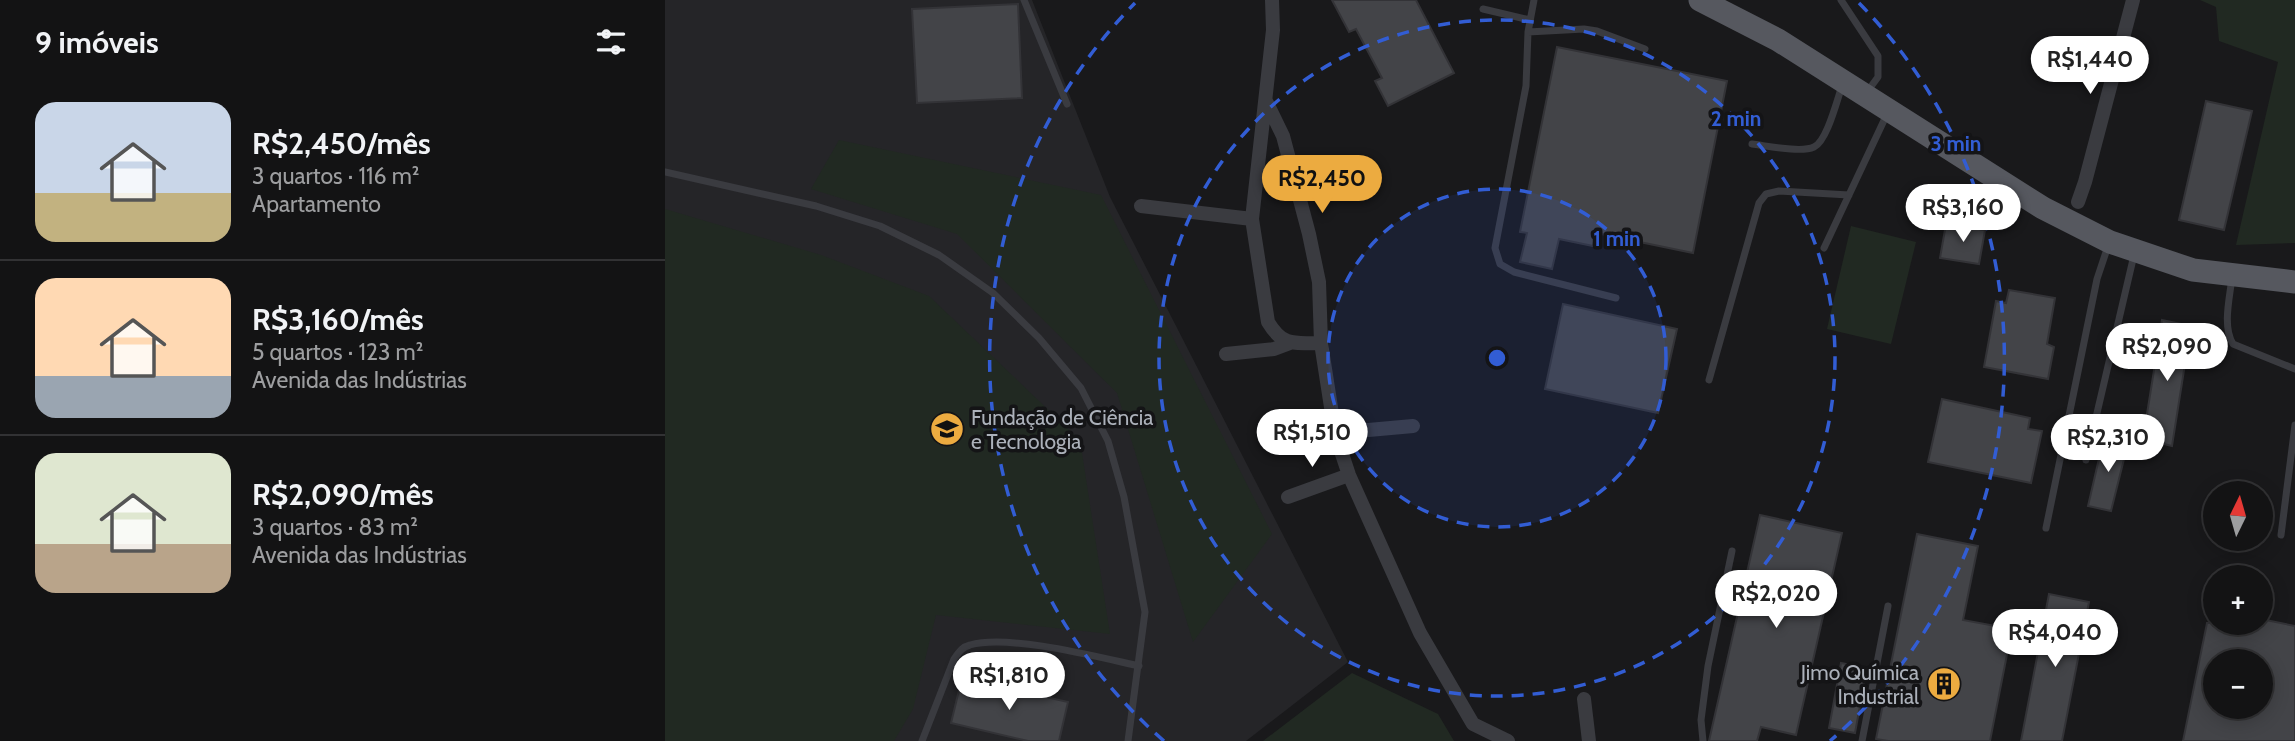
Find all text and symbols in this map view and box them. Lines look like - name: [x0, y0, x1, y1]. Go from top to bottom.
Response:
- icon: filters: [592, 23, 630, 61]
- text: 9 imóveis: [35, 24, 159, 61]
- pin: R$1,440: [2025, 36, 2155, 96]
- text: R$1,440: [2047, 45, 2133, 73]
- text: 2 min: [1711, 106, 1761, 131]
- text: R$2,450/mês: [252, 125, 431, 162]
- icon: home: [91, 130, 175, 214]
- text: 3 min: [1931, 131, 1981, 156]
- pin: R$2,450: [1257, 156, 1387, 215]
- text: 3 quartos · 116 m²: [252, 162, 419, 190]
- text: R$2,450: [1278, 164, 1366, 192]
- pin: R$3,160: [1898, 184, 2028, 244]
- text: Apartamento: [252, 190, 381, 218]
- text: R$3,160: [1922, 193, 2004, 221]
- text: 1 min: [1593, 226, 1641, 251]
- text: R$3,160/mês: [252, 301, 424, 338]
- icon: home: [91, 306, 175, 390]
- pin: R$2,090: [2102, 324, 2232, 383]
- text: R$2,090: [2122, 332, 2212, 360]
- text: 5 quartos · 123 m²: [252, 338, 423, 366]
- centre of rings: [1485, 346, 1509, 370]
- text: Avenida das Indústrias: [252, 366, 467, 394]
- place label: Fundação de Ciência e Tecnologia: [971, 405, 1153, 454]
- school or university icon: Fundação de Ciência e Tecnologia: [928, 410, 966, 448]
- pin: R$1,510: [1247, 410, 1377, 469]
- pin: R$2,310: [2043, 414, 2173, 474]
- text: R$1,510: [1273, 418, 1351, 446]
- text: R$2,310: [2067, 423, 2149, 451]
- text: R$2,090/mês: [252, 476, 434, 513]
- icon: home: [91, 481, 175, 565]
- north arrow: [2203, 481, 2273, 551]
- map controls: [2203, 481, 2273, 719]
- text: 3 quartos · 83 m²: [252, 513, 418, 541]
- text: Avenida das Indústrias: [252, 541, 467, 569]
- button: +: [2203, 565, 2273, 635]
- pin: R$2,020: [1711, 570, 1841, 630]
- text: R$2,020: [1731, 579, 1821, 607]
- pin: R$4,040: [1990, 610, 2120, 669]
- text: R$4,040: [2008, 618, 2102, 646]
- button: −: [2203, 649, 2273, 719]
- pin: R$1,810: [944, 652, 1074, 712]
- place label: Jimo Química Industrial: [1800, 660, 1919, 709]
- text: R$1,810: [969, 661, 1049, 689]
- building icon: Jimo Química Industrial: [1925, 665, 1963, 703]

